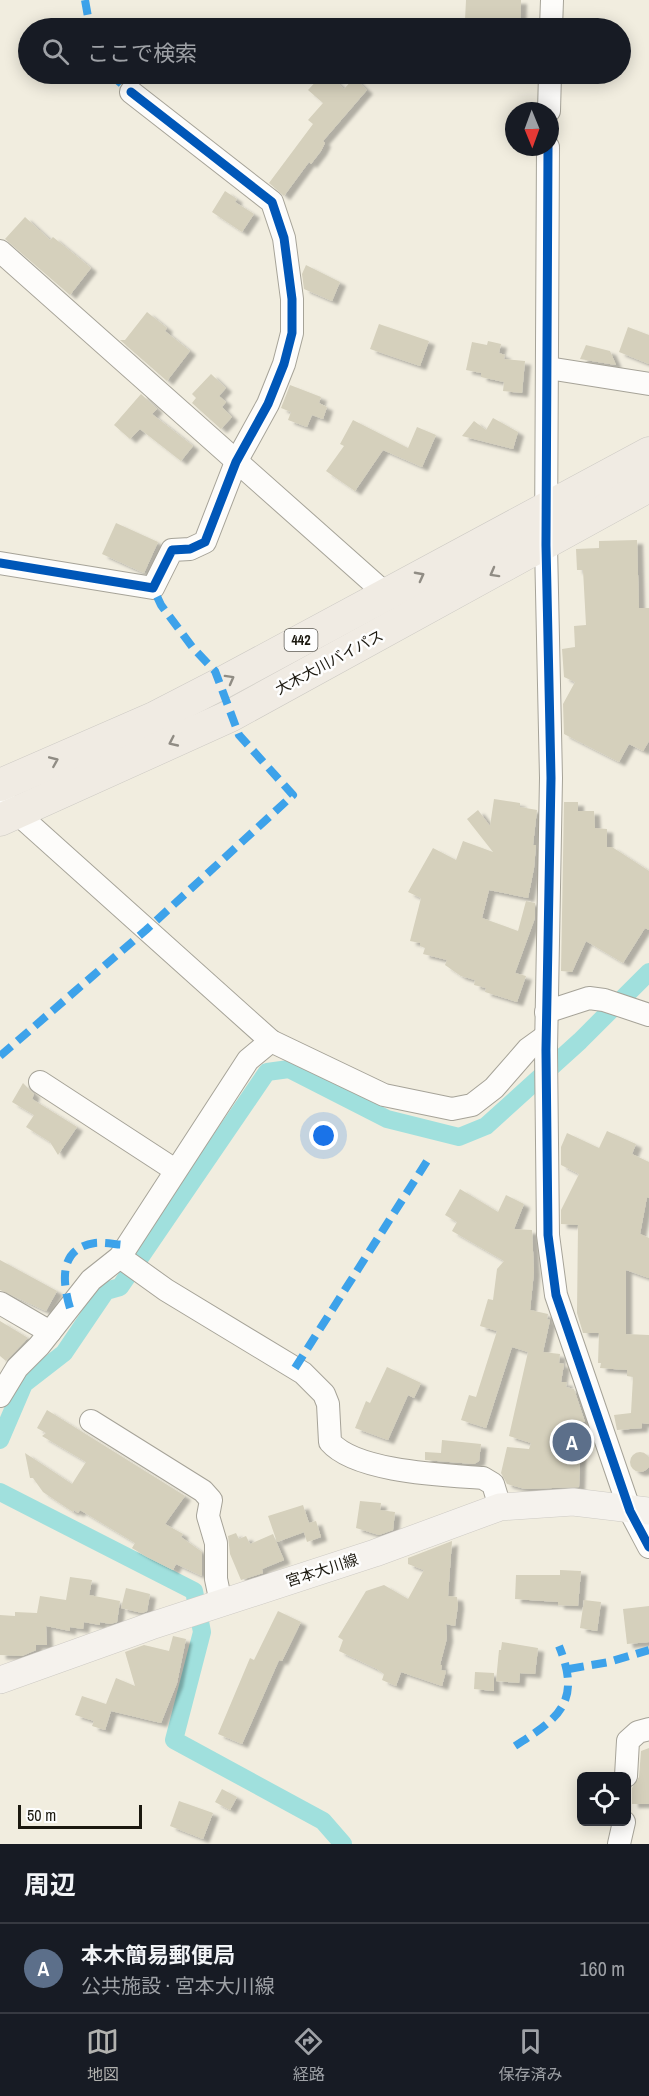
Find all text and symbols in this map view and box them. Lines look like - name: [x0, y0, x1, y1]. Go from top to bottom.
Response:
- search box: [18, 18, 631, 84]
- icon: search: [39, 35, 72, 68]
- text: ここで検索: [87, 38, 197, 68]
- north arrow: [505, 102, 559, 156]
- one-way arrow: [490, 566, 501, 577]
- one-way arrow: [414, 572, 425, 583]
- street label: 大木大川バイパス: [271, 625, 387, 699]
- road number: 442: [284, 629, 318, 651]
- one-way arrow: [224, 675, 234, 686]
- one-way arrow: [169, 734, 180, 746]
- one-way arrow: [47, 757, 58, 769]
- your location: [309, 1121, 338, 1150]
- pin: A: [552, 1420, 592, 1464]
- street label: 宮本大川線: [283, 1548, 361, 1592]
- map controls: [577, 1772, 631, 1826]
- button: locate: [577, 1772, 631, 1826]
- scale bar: [18, 1802, 142, 1830]
- text: 50 m: [27, 1804, 56, 1826]
- text: 周辺: [24, 1867, 76, 1902]
- text: 本木簡易郵便局: [81, 1940, 235, 1970]
- text: A: [38, 1955, 49, 1982]
- text: 160 m: [579, 1955, 625, 1982]
- text: 公共施設 · 宮本大川線: [81, 1972, 275, 1999]
- tab: 地図: [86, 2025, 119, 2085]
- tab: 経路: [292, 2025, 325, 2085]
- tab: 保存済み: [498, 2025, 562, 2085]

